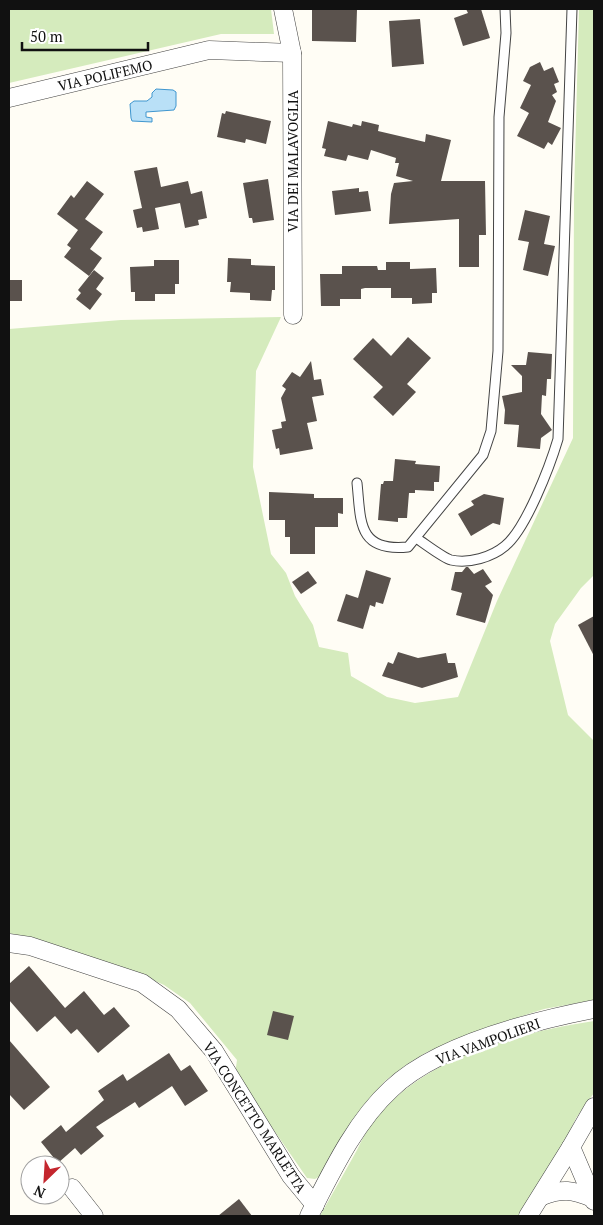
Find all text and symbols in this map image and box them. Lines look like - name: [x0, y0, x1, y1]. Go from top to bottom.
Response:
- scale bar: [22, 20, 149, 52]
- text: 50 m: [30, 26, 63, 46]
- street label: VIA POLIFEMO: [56, 55, 154, 95]
- street label: VIA DEI MALAVOGLIA: [283, 89, 302, 232]
- street label: VIA VAMPOLIERI: [433, 1013, 543, 1069]
- street label: VIA CONCETTO MARLETTA: [199, 1038, 311, 1197]
- north arrow: [20, 1155, 70, 1205]
- text: N: [30, 1181, 48, 1203]

